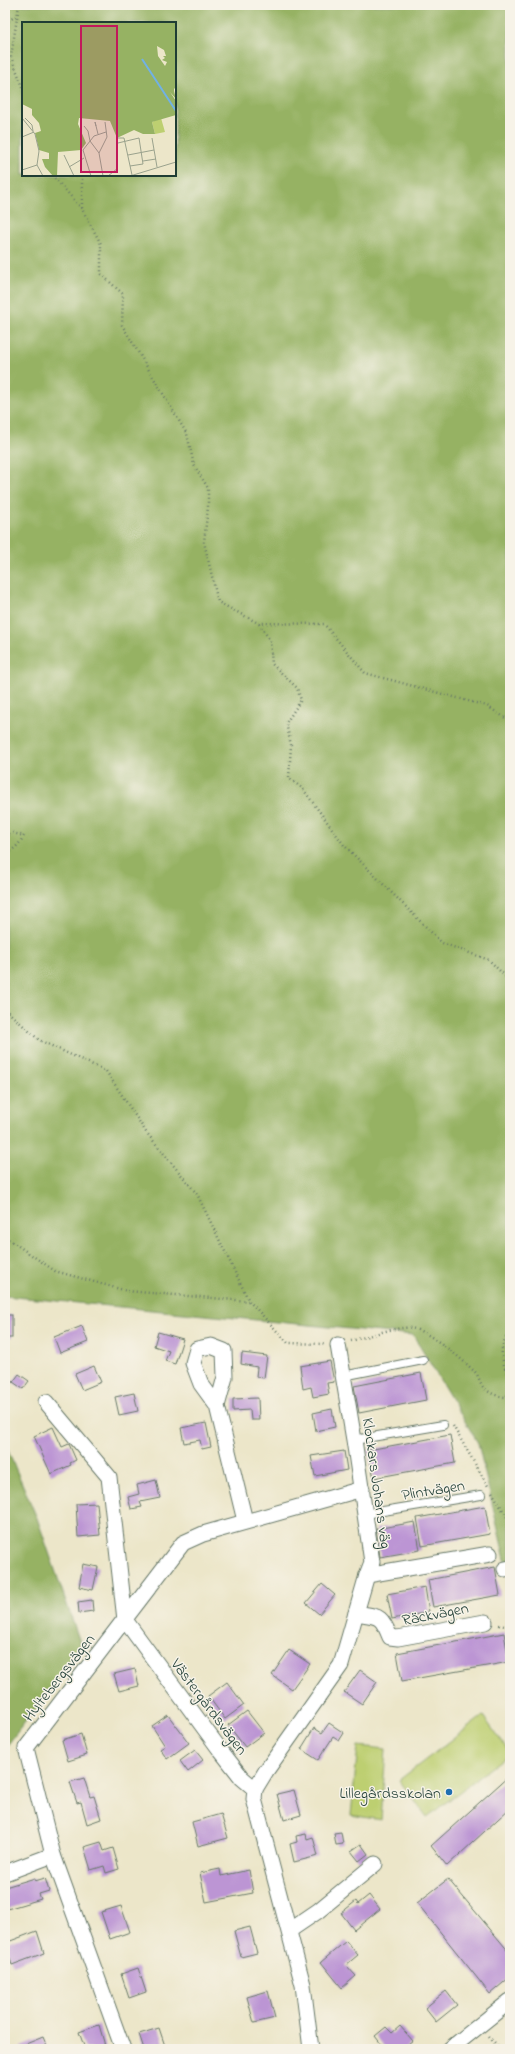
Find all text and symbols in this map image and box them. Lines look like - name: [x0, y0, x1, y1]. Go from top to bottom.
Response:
- inset map: [22, 22, 176, 176]
- street label: Klockars Johans väg: [355, 1416, 397, 1550]
- street label: Plintvägen: [400, 1474, 467, 1508]
- street label: Räckvägen: [400, 1597, 471, 1633]
- street label: Hyltebergsvägen: [18, 1629, 102, 1727]
- street label: Västergårdsvägen: [163, 1653, 253, 1761]
- place label: Lillegårdsskolan: [340, 1782, 441, 1806]
- marker: Lillegårdsskolan: [444, 1787, 454, 1797]

